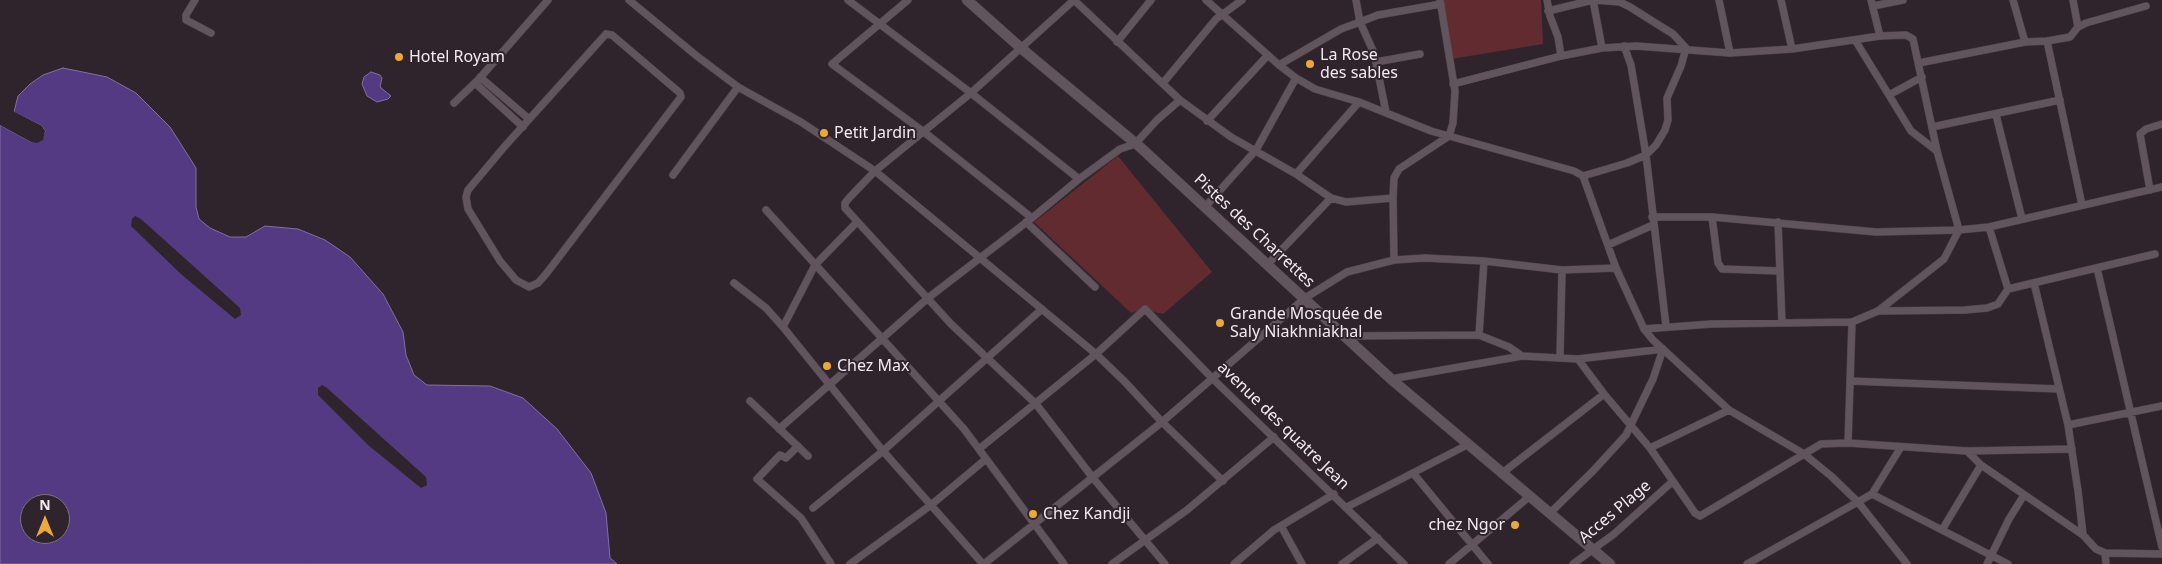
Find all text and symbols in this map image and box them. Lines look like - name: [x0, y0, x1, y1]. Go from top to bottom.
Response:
- place label: La Rose des sables: [1320, 45, 1398, 83]
- place label: Hotel Royam: [409, 47, 505, 67]
- marker: Hotel Royam: [393, 51, 405, 63]
- marker: La Rose des sables: [1304, 58, 1316, 70]
- place label: Petit Jardin: [834, 123, 916, 143]
- marker: Petit Jardin: [818, 127, 830, 139]
- street label: Pistes des Charrettes: [1190, 170, 1318, 292]
- place label: Grande Mosquée de Saly Niakhniakhal: [1230, 304, 1382, 342]
- marker: Grande Mosquée de Saly Niakhniakhal: [1214, 317, 1226, 329]
- place label: Chez Max: [837, 356, 909, 376]
- street label: avenue des quatre Jean: [1213, 358, 1353, 494]
- marker: Chez Max: [821, 360, 833, 372]
- street label: Acces Plage: [1575, 476, 1655, 548]
- north arrow: [20, 494, 70, 544]
- text: N: [39, 495, 51, 514]
- place label: Chez Kandji: [1043, 504, 1130, 524]
- marker: Chez Kandji: [1027, 508, 1039, 520]
- place label: chez Ngor: [1429, 515, 1505, 535]
- marker: chez Ngor: [1509, 519, 1521, 531]

